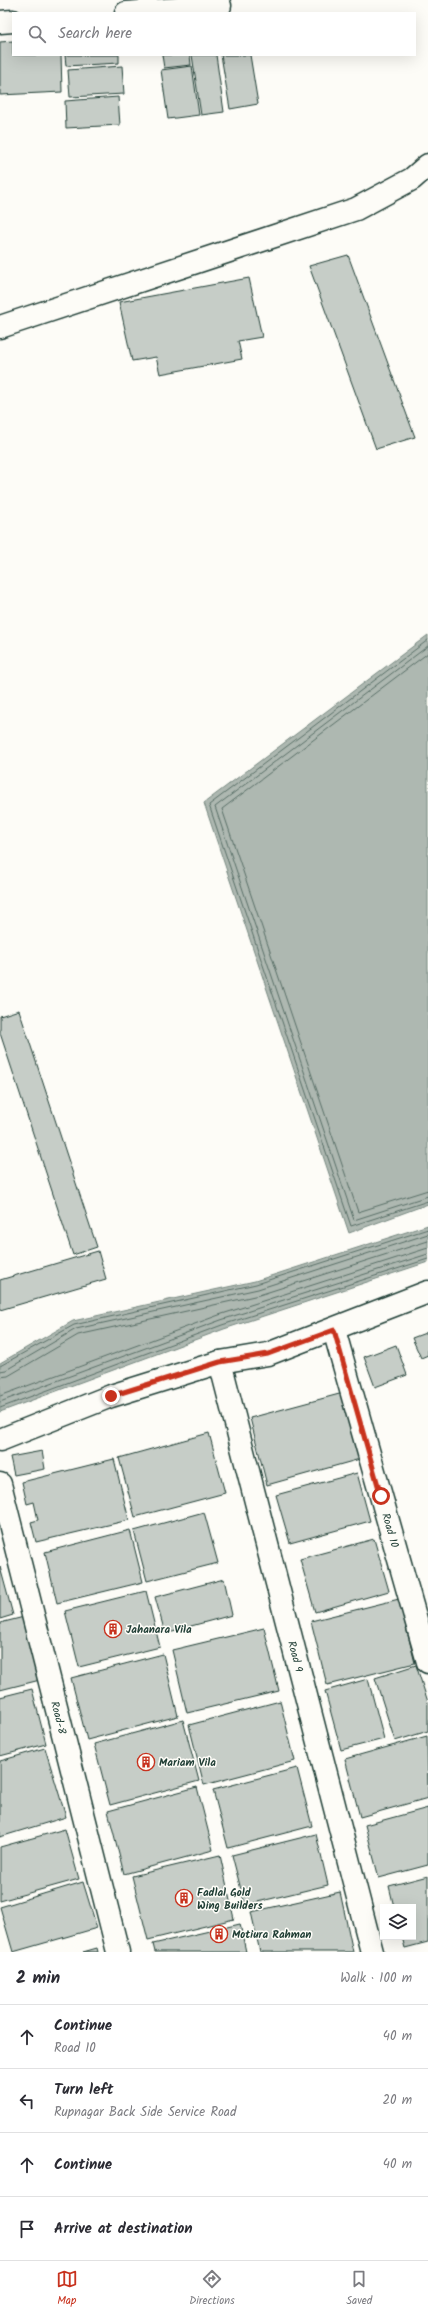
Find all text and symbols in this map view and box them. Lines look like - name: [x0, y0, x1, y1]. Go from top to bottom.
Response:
- search box: [12, 12, 416, 56]
- text: Search here: [58, 22, 132, 46]
- icon: search: [26, 23, 48, 45]
- route end: [102, 1387, 120, 1405]
- route start: [372, 1487, 390, 1505]
- street label: Road 10: [376, 1511, 403, 1550]
- building icon: Jahanara Vila: [103, 1619, 123, 1639]
- place label: Jahanara Vila: [126, 1621, 192, 1639]
- street label: Road 9: [282, 1639, 308, 1675]
- street label: Road-8: [45, 1699, 71, 1737]
- building icon: Mariam Vila: [136, 1752, 156, 1772]
- place label: Mariam Vila: [159, 1754, 216, 1772]
- place label: Fadlal Gold Wing Builders: [197, 1884, 263, 1915]
- building icon: Fadlal Gold Wing Builders: [174, 1888, 194, 1908]
- map controls: [380, 1904, 416, 1940]
- button: layers: [380, 1904, 416, 1940]
- building icon: Motiura Rahman: [209, 1924, 229, 1944]
- place label: Motiura Rahman: [232, 1926, 311, 1944]
- text: 2 min: [16, 1965, 60, 1992]
- text: Walk · 100 m: [340, 1968, 412, 1989]
- text: Continue: [54, 2014, 112, 2038]
- icon: ahead: [16, 2026, 38, 2048]
- text: 40 m: [383, 2026, 412, 2047]
- text: Road 10: [54, 2038, 96, 2059]
- text: Turn left: [54, 2078, 114, 2102]
- icon: left: [16, 2090, 38, 2112]
- text: 20 m: [382, 2090, 412, 2111]
- text: Rupnagar Back Side Service Road: [54, 2102, 236, 2123]
- text: Continue: [54, 2153, 112, 2177]
- icon: ahead: [16, 2154, 38, 2176]
- text: 40 m: [383, 2154, 412, 2175]
- text: Arrive at destination: [54, 2217, 193, 2241]
- icon: arrive: [16, 2218, 38, 2240]
- tab: Map: [56, 2268, 78, 2310]
- tab: Directions: [189, 2268, 235, 2310]
- tab: Saved: [346, 2268, 372, 2310]

